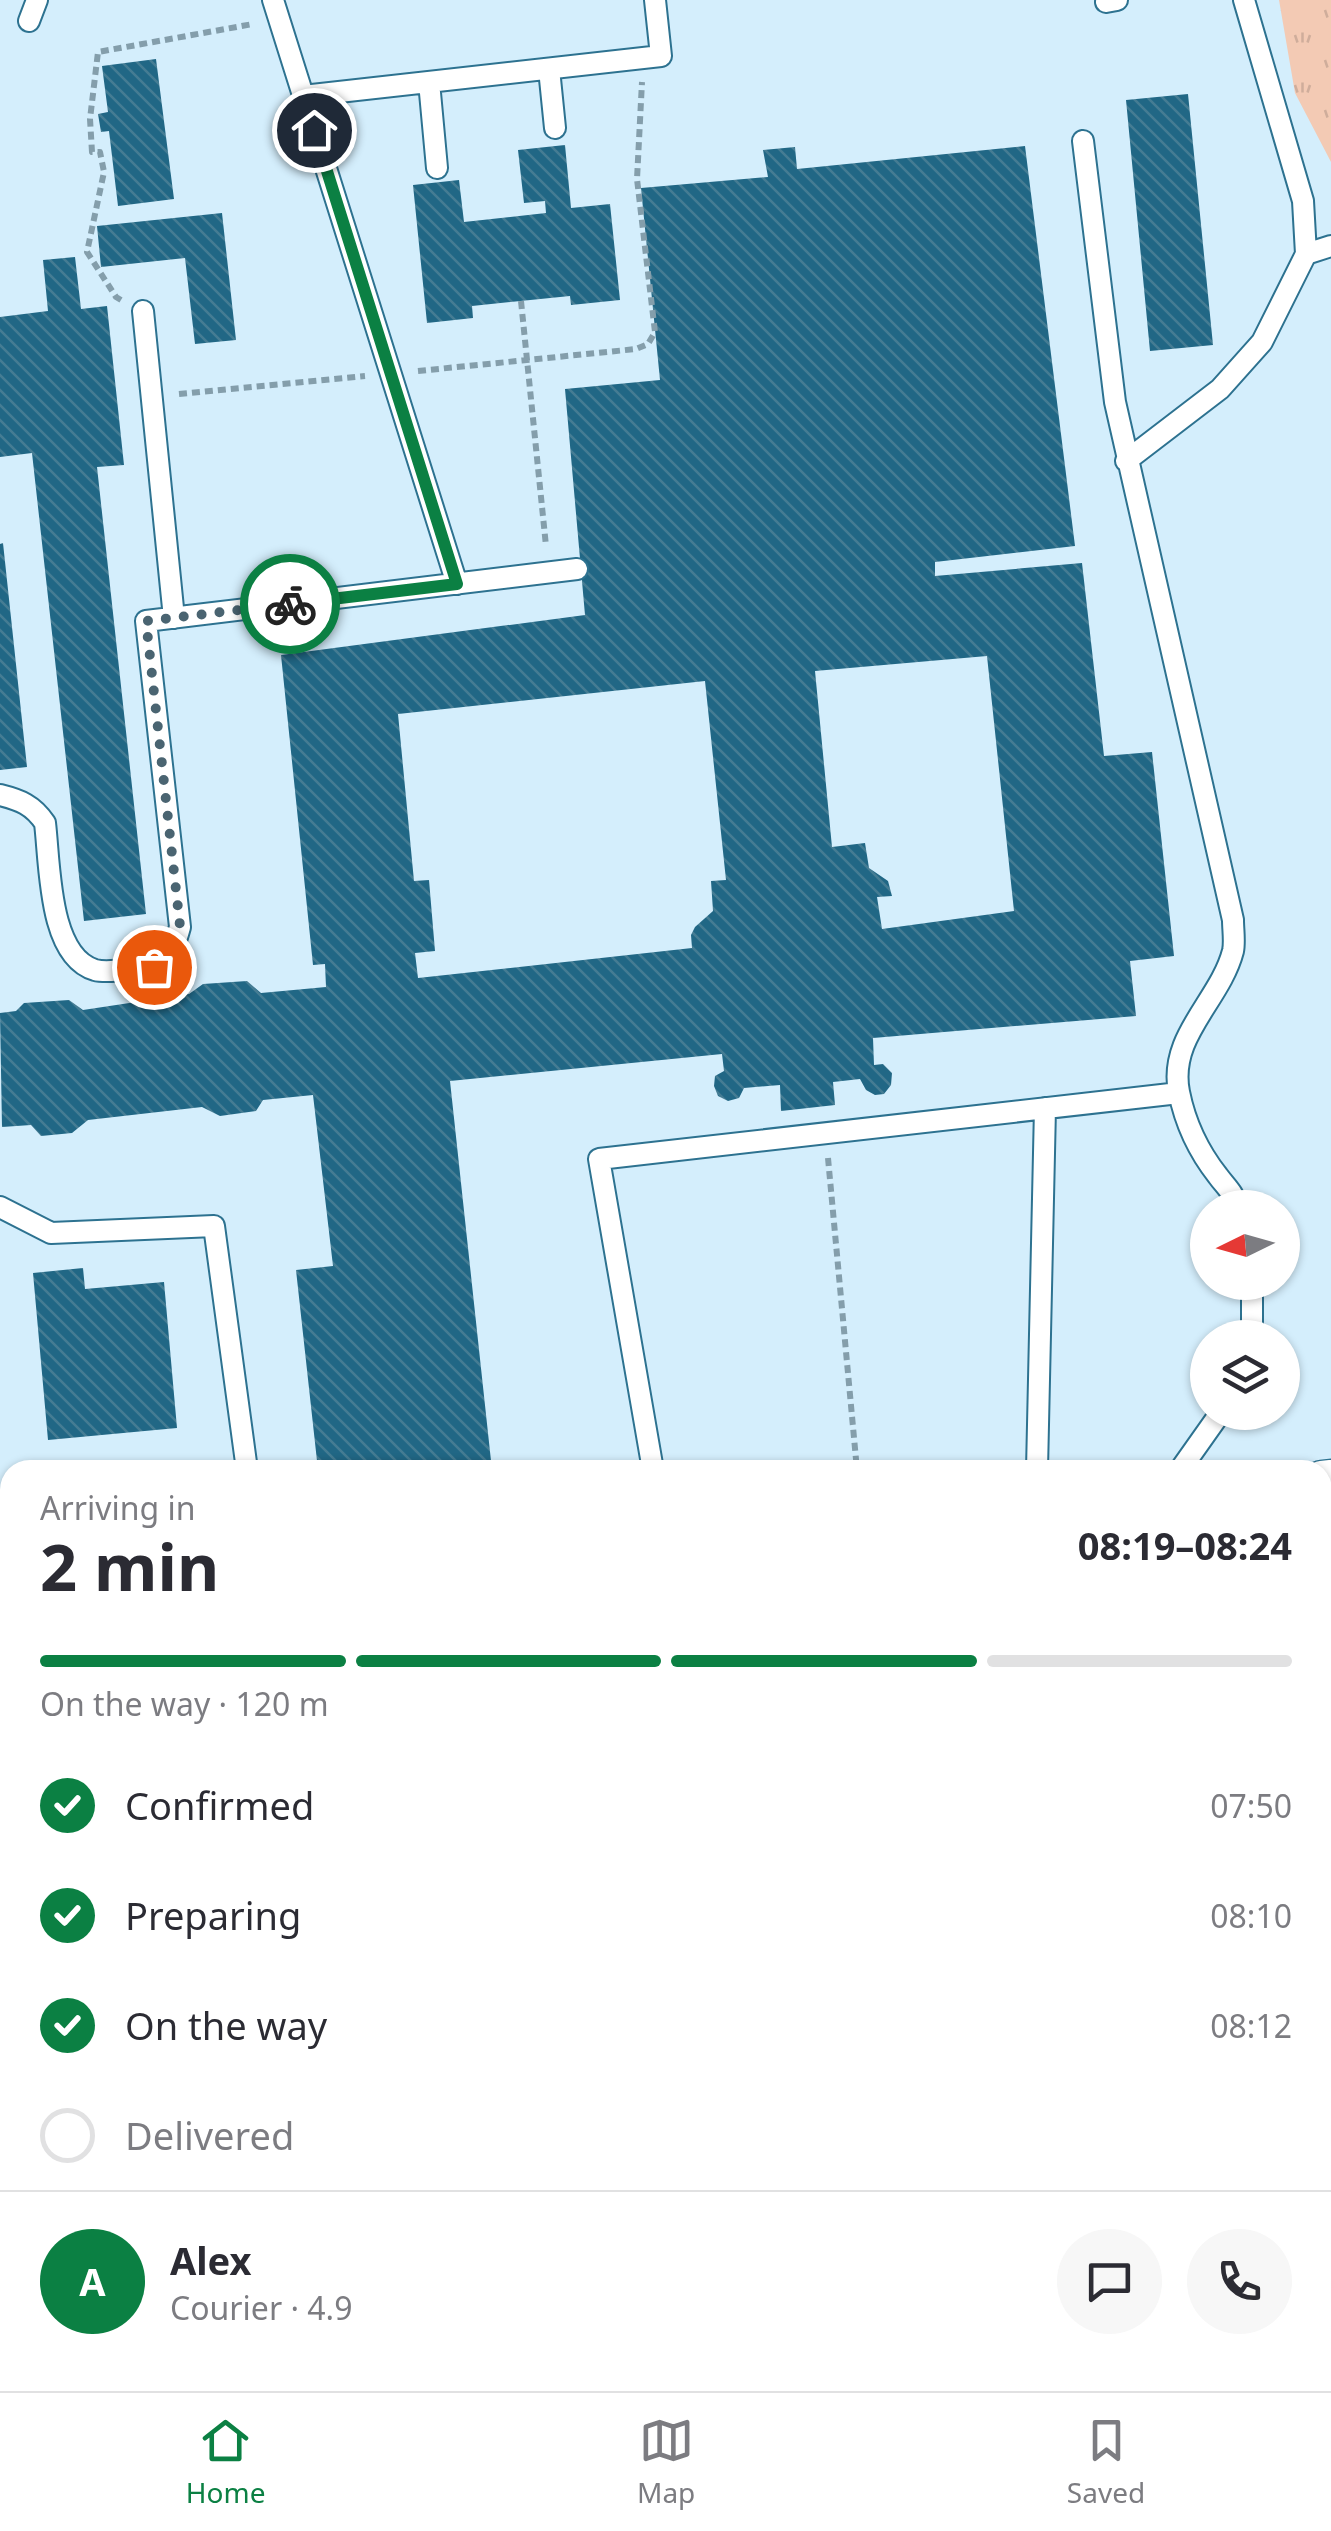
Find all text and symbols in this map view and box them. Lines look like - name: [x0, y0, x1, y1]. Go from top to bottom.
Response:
- pin: [272, 88, 357, 173]
- icon: home: [287, 103, 342, 158]
- courier: [240, 554, 340, 654]
- icon: bike: [263, 577, 318, 632]
- pin: [112, 925, 197, 1010]
- icon: bag: [127, 940, 182, 995]
- north arrow: [1190, 1190, 1300, 1300]
- map controls: [1190, 1190, 1300, 1430]
- button: layers: [1190, 1320, 1300, 1430]
- text: Arriving in: [40, 1486, 195, 1529]
- text: 08:19–08:24: [1078, 1519, 1292, 1571]
- text: 2 min: [40, 1522, 219, 1610]
- text: On the way · 120 m: [40, 1682, 329, 1725]
- icon: check: [40, 1778, 95, 1833]
- text: Confirmed: [125, 1779, 314, 1831]
- text: 07:50: [1210, 1784, 1292, 1827]
- icon: check: [40, 1888, 95, 1943]
- text: Preparing: [125, 1889, 301, 1941]
- text: 08:10: [1210, 1894, 1292, 1937]
- icon: check: [40, 1998, 95, 2053]
- text: On the way: [125, 1999, 327, 2051]
- text: 08:12: [1210, 2004, 1292, 2047]
- text: Delivered: [125, 2109, 294, 2161]
- button: chat: [1057, 2229, 1162, 2334]
- button: phone: [1187, 2229, 1292, 2334]
- text: Alex: [170, 2234, 252, 2286]
- text: A: [79, 2255, 106, 2307]
- text: Courier · 4.9: [170, 2286, 353, 2329]
- tab: Home: [186, 2413, 265, 2511]
- tab: Map: [637, 2413, 695, 2511]
- tab: Saved: [1067, 2413, 1145, 2511]

